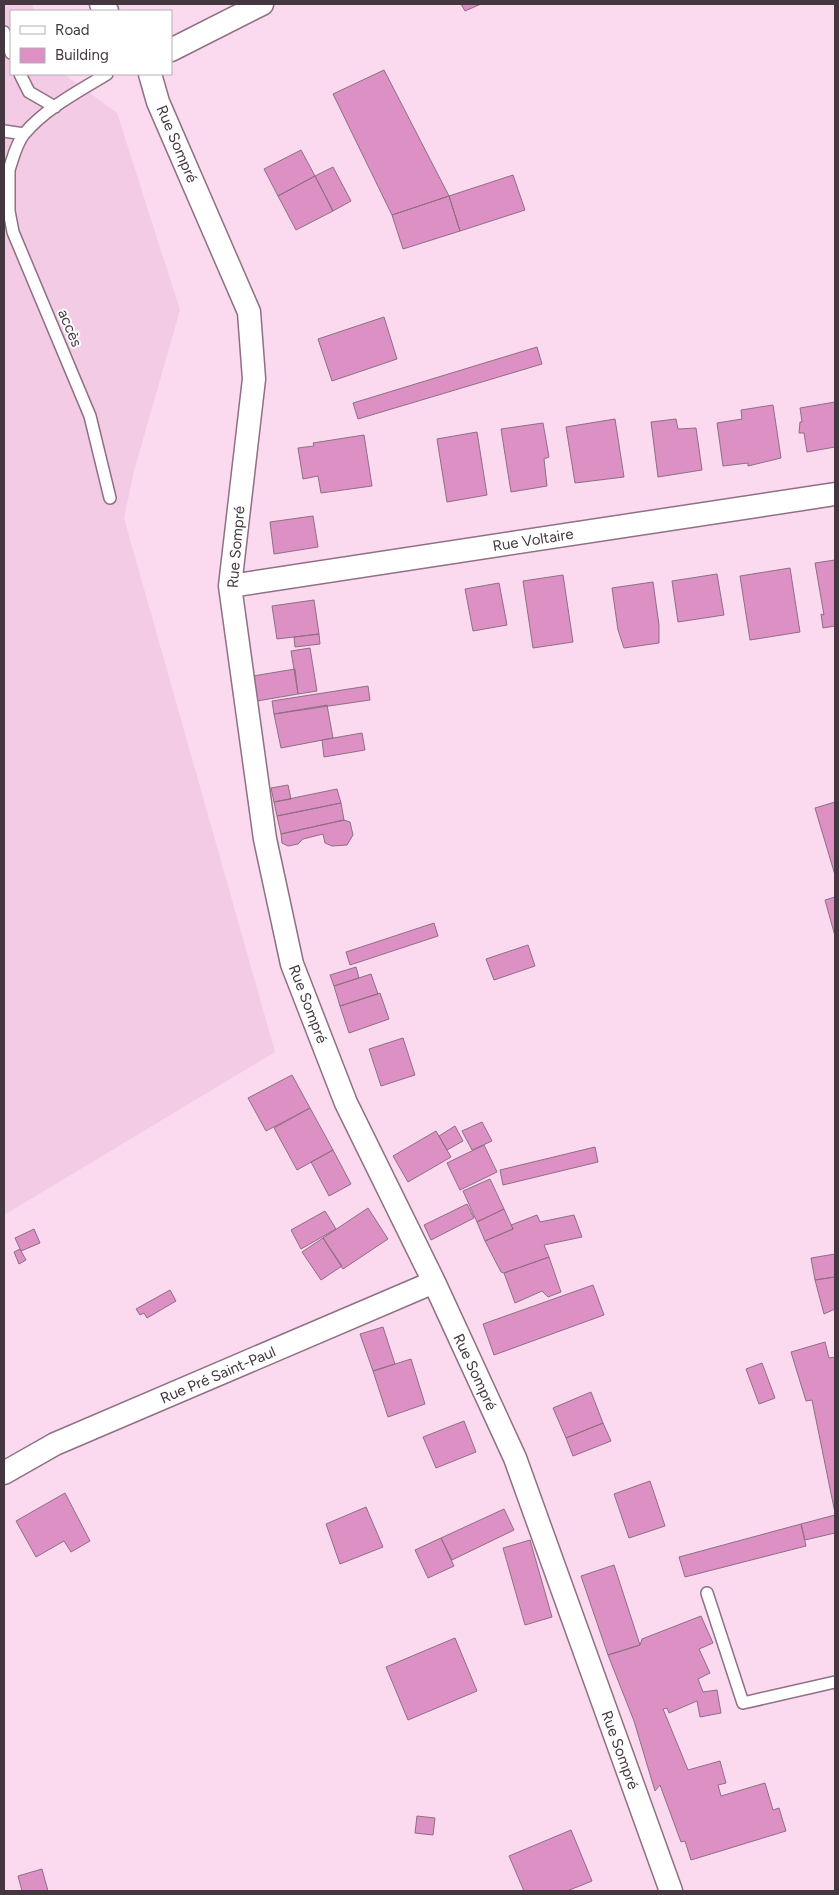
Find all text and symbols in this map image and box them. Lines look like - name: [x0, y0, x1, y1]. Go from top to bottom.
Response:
- legend: [10, 10, 172, 75]
- text: Road: [55, 21, 90, 39]
- text: Building: [55, 46, 109, 64]
- street label: Rue Sompré: [153, 103, 201, 185]
- street label: accès: [54, 306, 86, 350]
- street label: Rue Sompré: [223, 505, 249, 589]
- street label: Rue Voltaire: [491, 525, 575, 555]
- street label: Rue Sompré: [285, 962, 331, 1046]
- street label: Rue Sompré: [449, 1331, 501, 1413]
- street label: Rue Pré Saint-Paul: [158, 1343, 278, 1407]
- street label: Rue Sompré: [597, 1708, 643, 1792]

